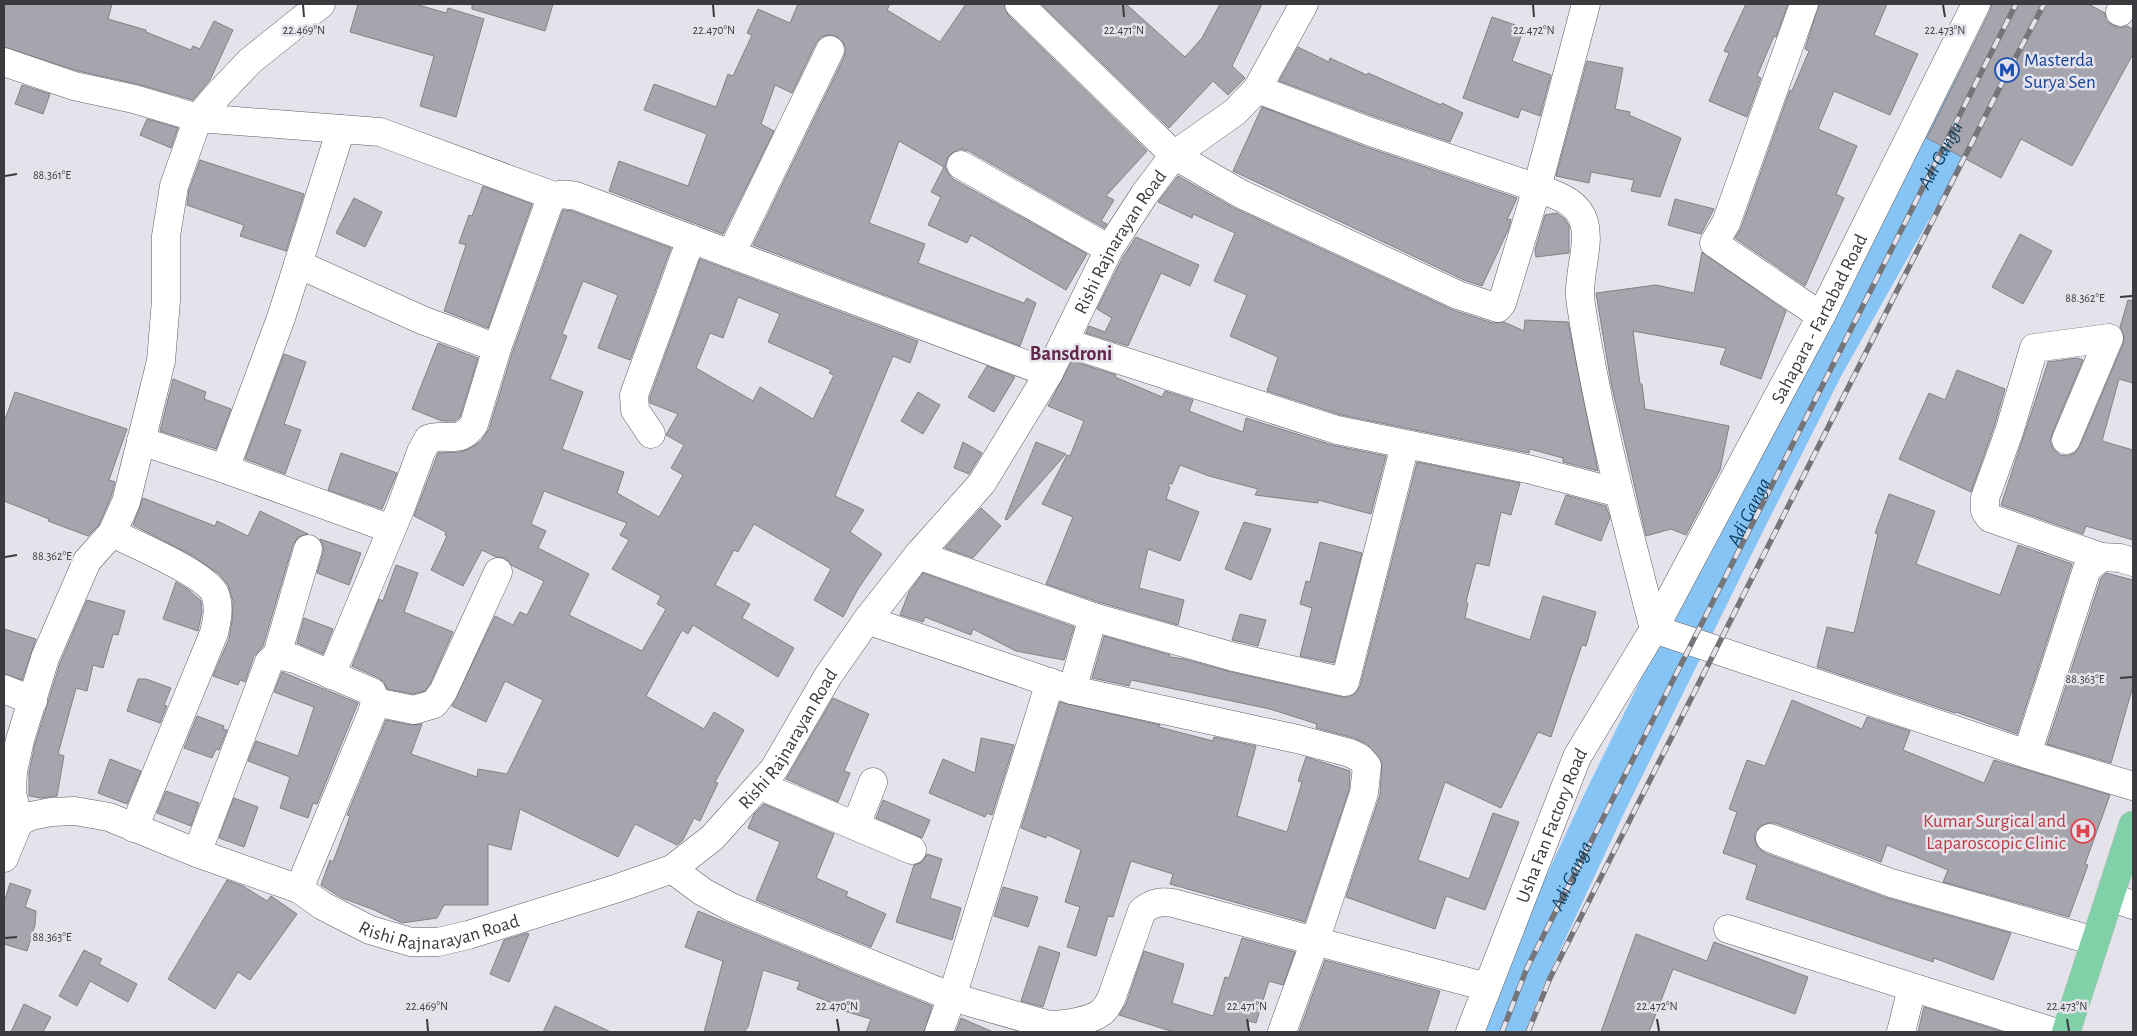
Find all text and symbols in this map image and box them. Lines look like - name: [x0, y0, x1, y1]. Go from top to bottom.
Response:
- text: 22.469°N: [283, 24, 325, 36]
- text: 22.470°N: [693, 24, 735, 36]
- text: 22.471°N: [1104, 24, 1144, 36]
- text: 22.472°N: [1513, 24, 1555, 36]
- text: 22.473°N: [1924, 24, 1966, 36]
- place label: Masterda Surya Sen: [2024, 51, 2096, 92]
- metro station icon: Masterda Surya Sen: [1994, 57, 2020, 83]
- water label: Adi Ganga: [1914, 118, 1967, 193]
- street label: Rishi Rajnarayan Road: [1071, 167, 1170, 317]
- text: 88.361°E: [33, 169, 71, 181]
- street label: Sahapara - Fartabad Road: [1768, 231, 1871, 407]
- text: 88.362°E: [2065, 292, 2105, 304]
- district label: Bansdroni: [1030, 344, 1112, 364]
- water label: Adi Ganga: [1723, 475, 1775, 550]
- text: 88.362°E: [32, 550, 72, 562]
- street label: Rishi Rajnarayan Road: [735, 665, 841, 813]
- text: 88.363°E: [2066, 673, 2105, 685]
- street label: Usha Fan Factory Road: [1513, 745, 1591, 906]
- place label: Kumar Surgical and Laparoscopic Clinic: [1923, 812, 2066, 853]
- hospital icon: Kumar Surgical and Laparoscopic Clinic: [2070, 818, 2096, 844]
- water label: Adi Ganga: [1547, 838, 1596, 914]
- street label: Rishi Rajnarayan Road: [355, 912, 522, 953]
- text: 88.363°E: [33, 931, 72, 943]
- text: 22.469°N: [406, 1000, 448, 1012]
- text: 22.470°N: [816, 1000, 858, 1012]
- text: 22.471°N: [1227, 1000, 1267, 1012]
- text: 22.472°N: [1636, 1000, 1678, 1012]
- text: 22.473°N: [2046, 1000, 2088, 1012]

